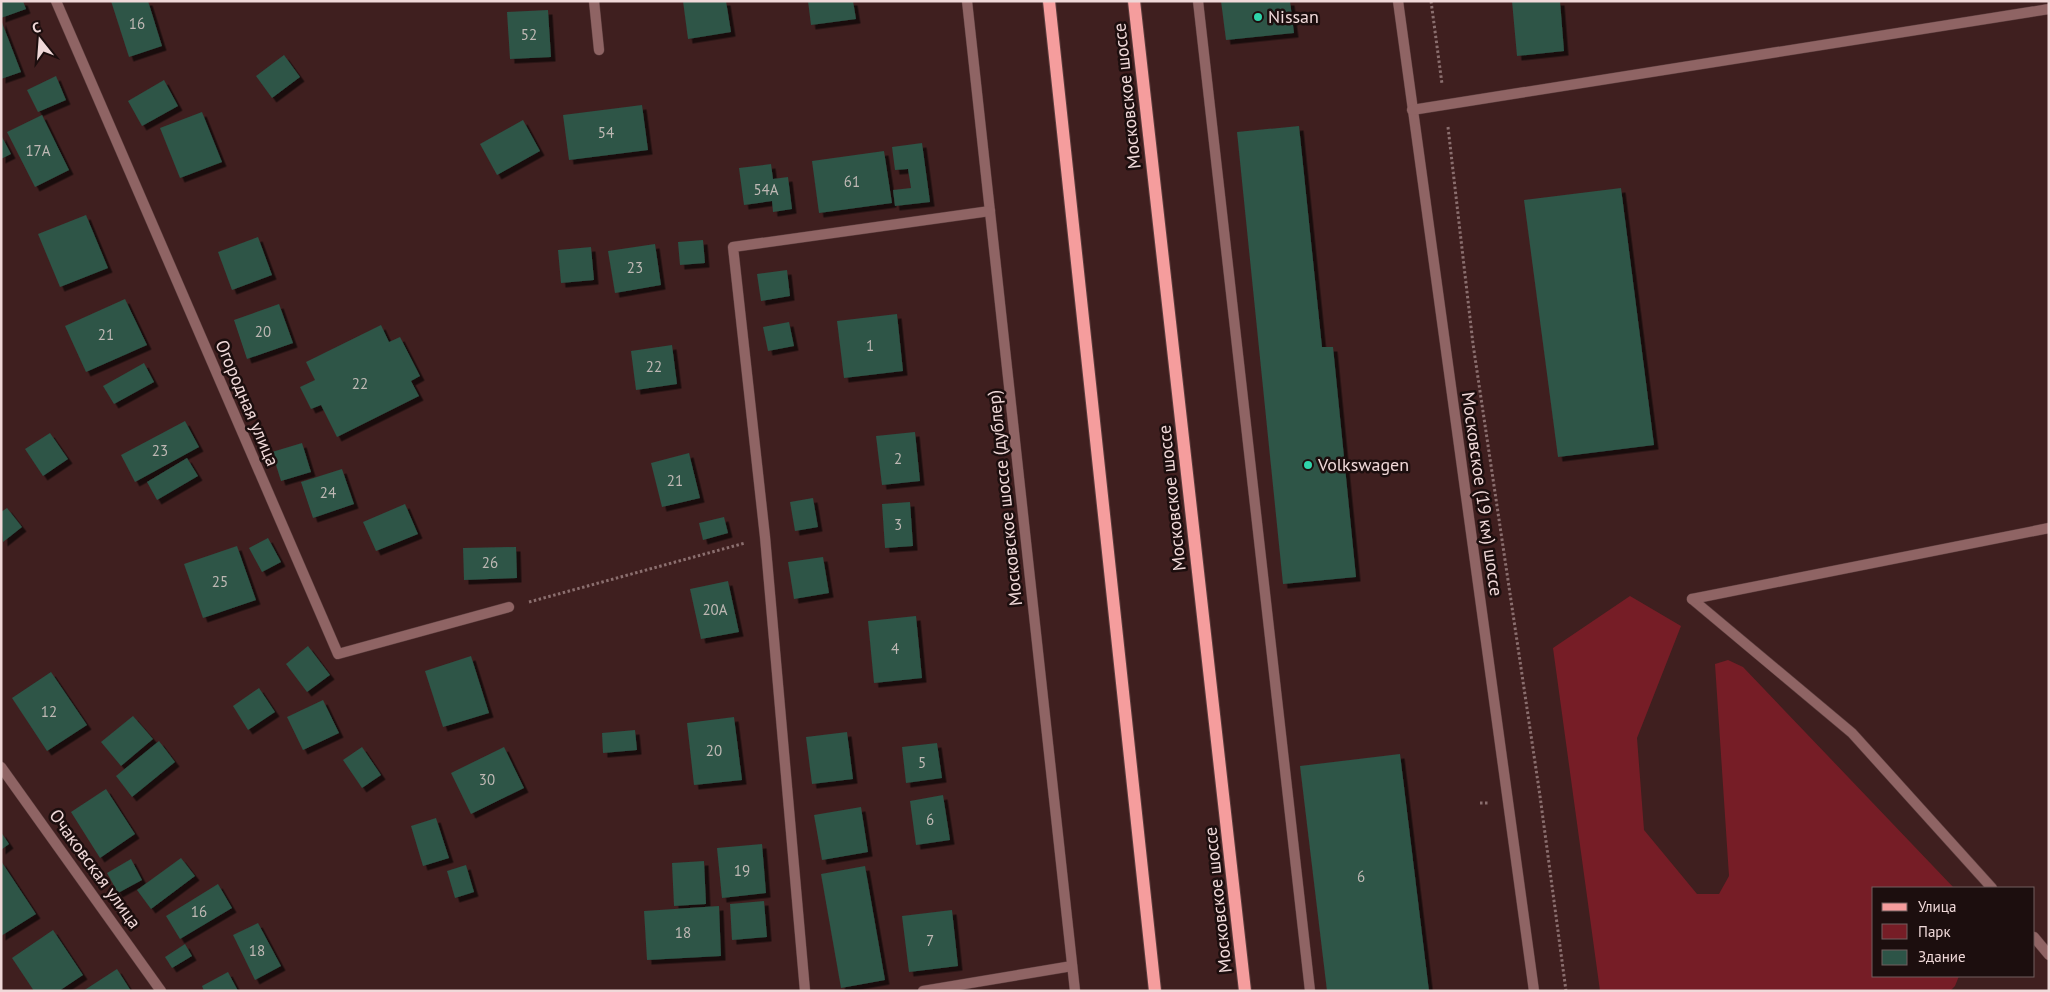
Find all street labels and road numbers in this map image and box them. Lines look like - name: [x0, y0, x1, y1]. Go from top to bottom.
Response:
- street label: Московское шоссе: [1107, 22, 1146, 170]
- street label: Огородная улица: [210, 336, 284, 470]
- street label: Московское шоссе (дублер): [982, 389, 1027, 607]
- street label: Московское (19 км) шоссе: [1457, 390, 1508, 598]
- street label: Московское шоссе: [1152, 424, 1191, 572]
- street label: Очаковская улица: [44, 805, 146, 933]
- street label: Московское шоссе: [1198, 826, 1237, 974]

